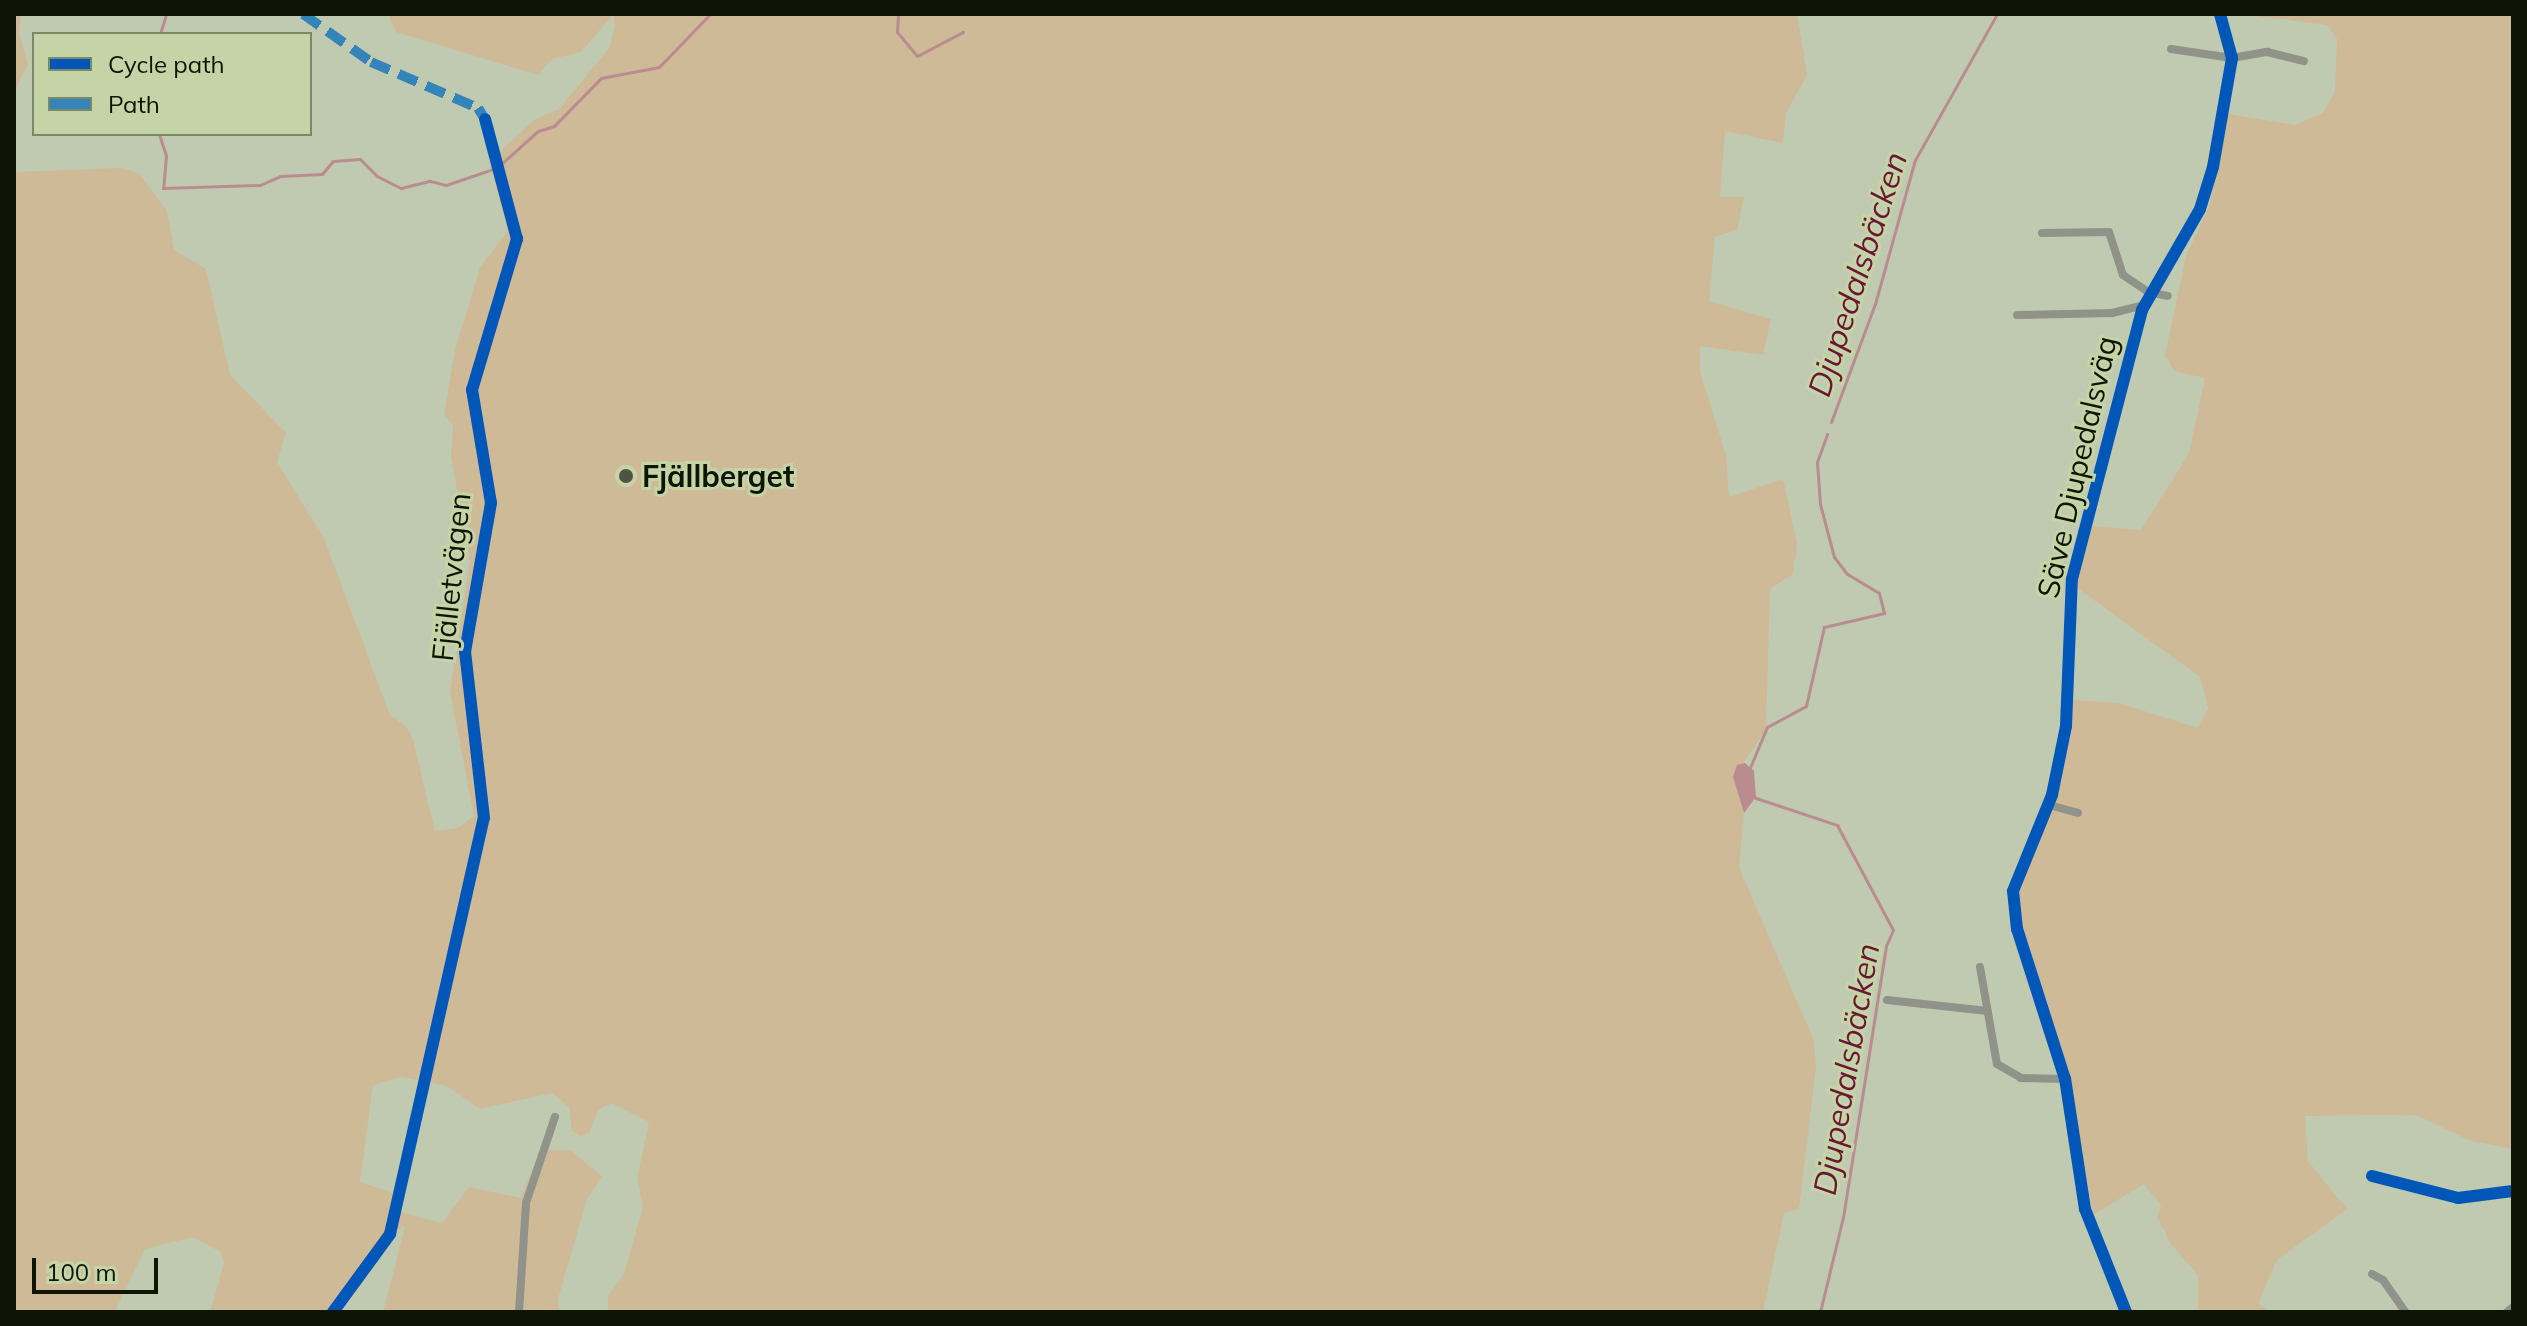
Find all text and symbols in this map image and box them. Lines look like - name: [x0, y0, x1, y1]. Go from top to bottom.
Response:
- legend: [32, 32, 312, 136]
- text: Cycle path: [108, 49, 225, 79]
- text: Path: [108, 89, 160, 119]
- water label: Djupedalsbäcken: [1799, 147, 1915, 401]
- street label: Säve Djupedalsväg: [2029, 333, 2125, 601]
- place label: Fjällberget: [642, 458, 794, 494]
- marker: Fjällberget: [617, 467, 635, 485]
- street label: Fjälletvägen: [424, 491, 478, 663]
- water label: Djupedalsbäcken: [1805, 940, 1887, 1198]
- scale bar: [36, 1242, 162, 1292]
- text: 100 m: [46, 1257, 117, 1287]

